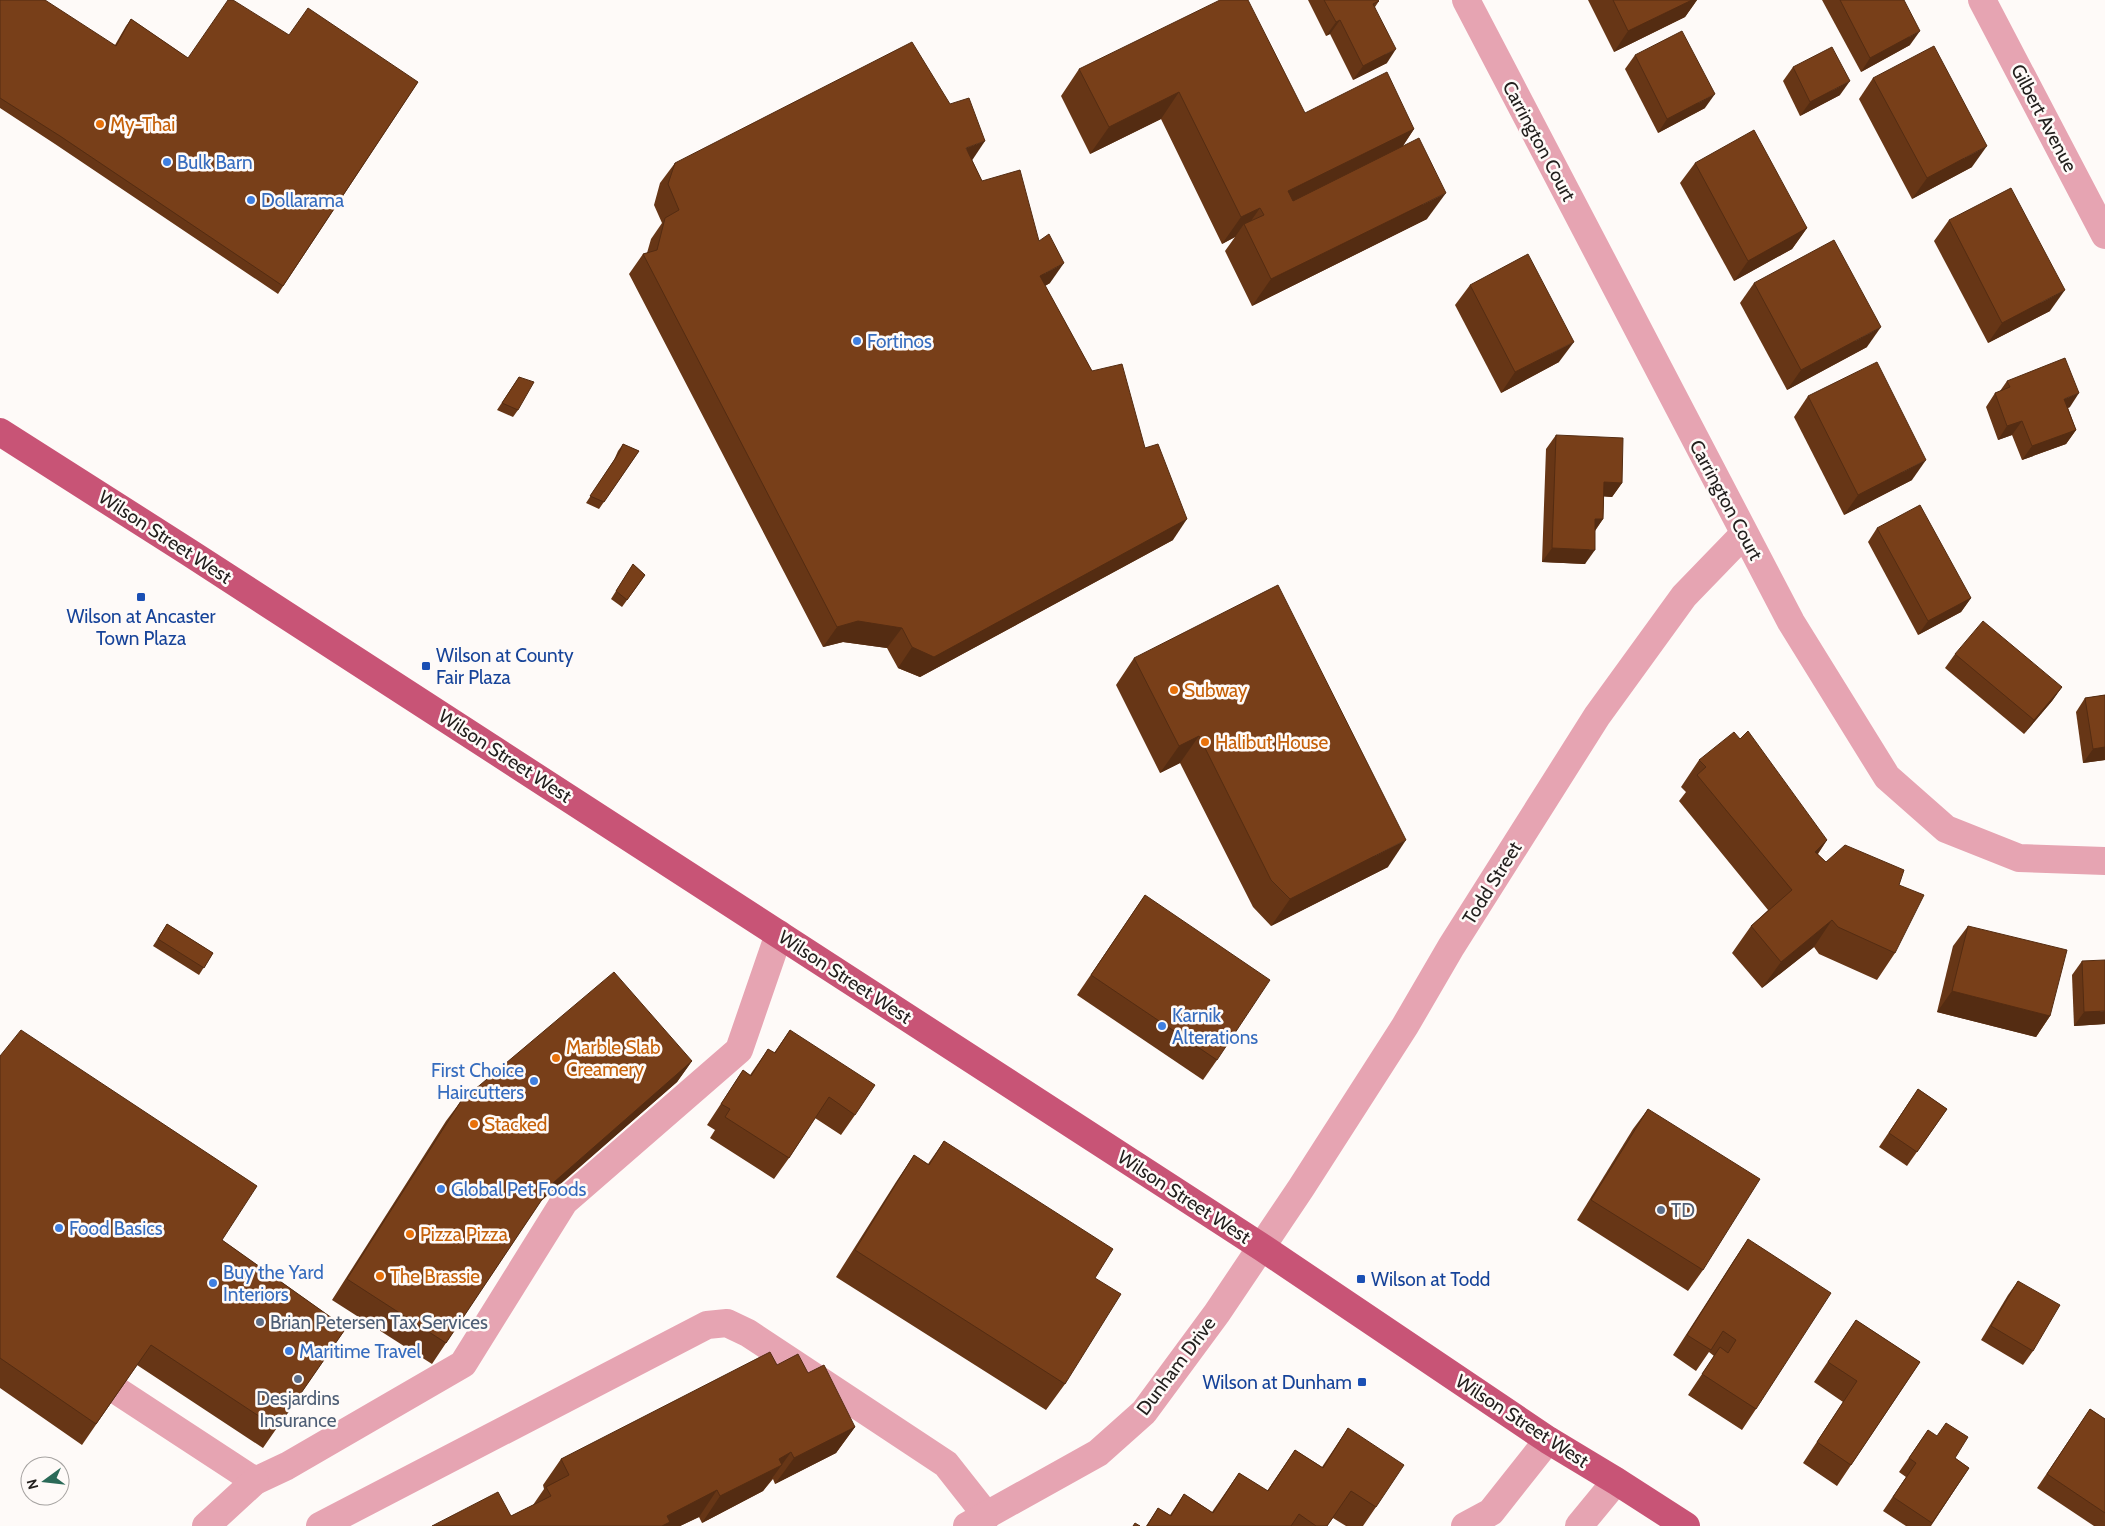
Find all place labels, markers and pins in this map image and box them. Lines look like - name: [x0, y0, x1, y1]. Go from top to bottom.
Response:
- place label: My-Thai: [110, 113, 175, 136]
- marker: My-Thai: [94, 118, 106, 130]
- place label: Bulk Barn: [177, 151, 253, 174]
- marker: Bulk Barn: [161, 156, 173, 168]
- place label: Dollarama: [261, 189, 344, 212]
- marker: Dollarama: [245, 194, 257, 206]
- place label: Fortinos: [867, 330, 932, 353]
- marker: Fortinos: [851, 335, 863, 347]
- marker: Wilson at Ancaster Town Plaza: [135, 591, 147, 603]
- place label: Wilson at Ancaster Town Plaza: [66, 605, 216, 650]
- place label: Wilson at County Fair Plaza: [436, 644, 574, 689]
- marker: Wilson at County Fair Plaza: [420, 660, 432, 672]
- place label: Subway: [1184, 679, 1248, 702]
- marker: Subway: [1168, 684, 1180, 696]
- place label: Halibut House: [1215, 731, 1328, 754]
- marker: Halibut House: [1199, 736, 1211, 748]
- place label: Karnik Alterations: [1172, 1004, 1258, 1049]
- marker: Karnik Alterations: [1156, 1020, 1168, 1032]
- place label: Marble Slab Creamery: [566, 1036, 661, 1081]
- marker: Marble Slab Creamery: [550, 1052, 562, 1064]
- place label: First Choice Haircutters: [431, 1059, 524, 1104]
- marker: First Choice Haircutters: [528, 1075, 540, 1087]
- place label: Stacked: [484, 1113, 547, 1136]
- marker: Stacked: [468, 1118, 480, 1130]
- place label: Global Pet Foods: [451, 1178, 586, 1201]
- marker: Global Pet Foods: [435, 1183, 447, 1195]
- place label: TD: [1671, 1199, 1695, 1222]
- marker: TD: [1655, 1204, 1667, 1216]
- place label: Food Basics: [69, 1217, 163, 1240]
- marker: Food Basics: [53, 1222, 65, 1234]
- place label: Pizza Pizza: [420, 1223, 508, 1246]
- marker: Pizza Pizza: [404, 1228, 416, 1240]
- place label: Buy the Yard Interiors: [223, 1261, 324, 1306]
- place label: The Brassie: [390, 1265, 480, 1288]
- place label: Wilson at Todd: [1371, 1268, 1490, 1291]
- marker: The Brassie: [374, 1270, 386, 1282]
- marker: Wilson at Todd: [1355, 1273, 1367, 1285]
- marker: Buy the Yard Interiors: [207, 1277, 219, 1289]
- place label: Brian Petersen Tax Services: [270, 1311, 488, 1334]
- marker: Brian Petersen Tax Services: [254, 1316, 266, 1328]
- place label: Maritime Travel: [299, 1340, 422, 1363]
- marker: Maritime Travel: [283, 1345, 295, 1357]
- place label: Wilson at Dunham: [1202, 1371, 1352, 1394]
- marker: Desjardins Insurance: [292, 1373, 304, 1385]
- marker: Wilson at Dunham: [1356, 1376, 1368, 1388]
- place label: Desjardins Insurance: [256, 1387, 340, 1432]

